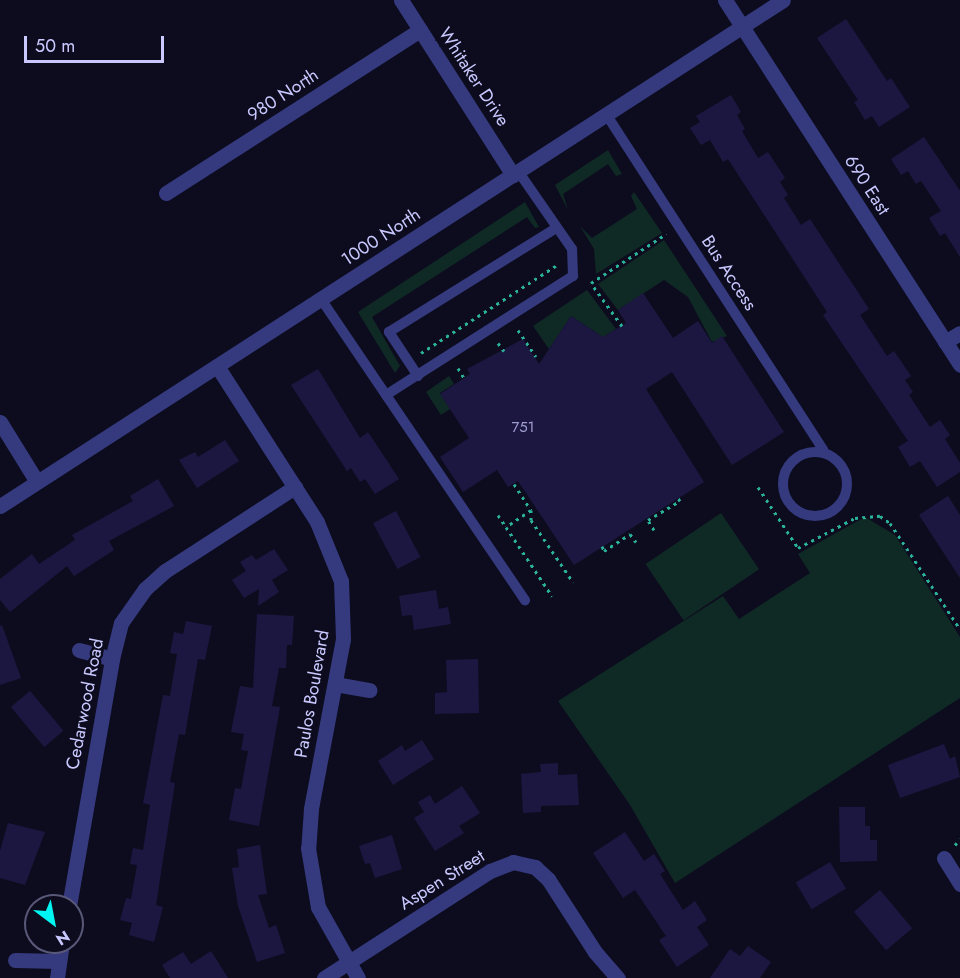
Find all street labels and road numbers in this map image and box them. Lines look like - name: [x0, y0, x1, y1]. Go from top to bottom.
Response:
- street label: Whitaker Drive: [434, 24, 514, 130]
- street label: 980 North: [244, 64, 322, 126]
- street label: 690 East: [840, 151, 894, 219]
- street label: 1000 North: [338, 204, 424, 270]
- street label: Bus Access: [697, 231, 761, 315]
- street label: Paulos Boulevard: [290, 628, 334, 760]
- street label: Cedarwood Road: [62, 636, 108, 772]
- street label: Aspen Street: [395, 845, 489, 915]

